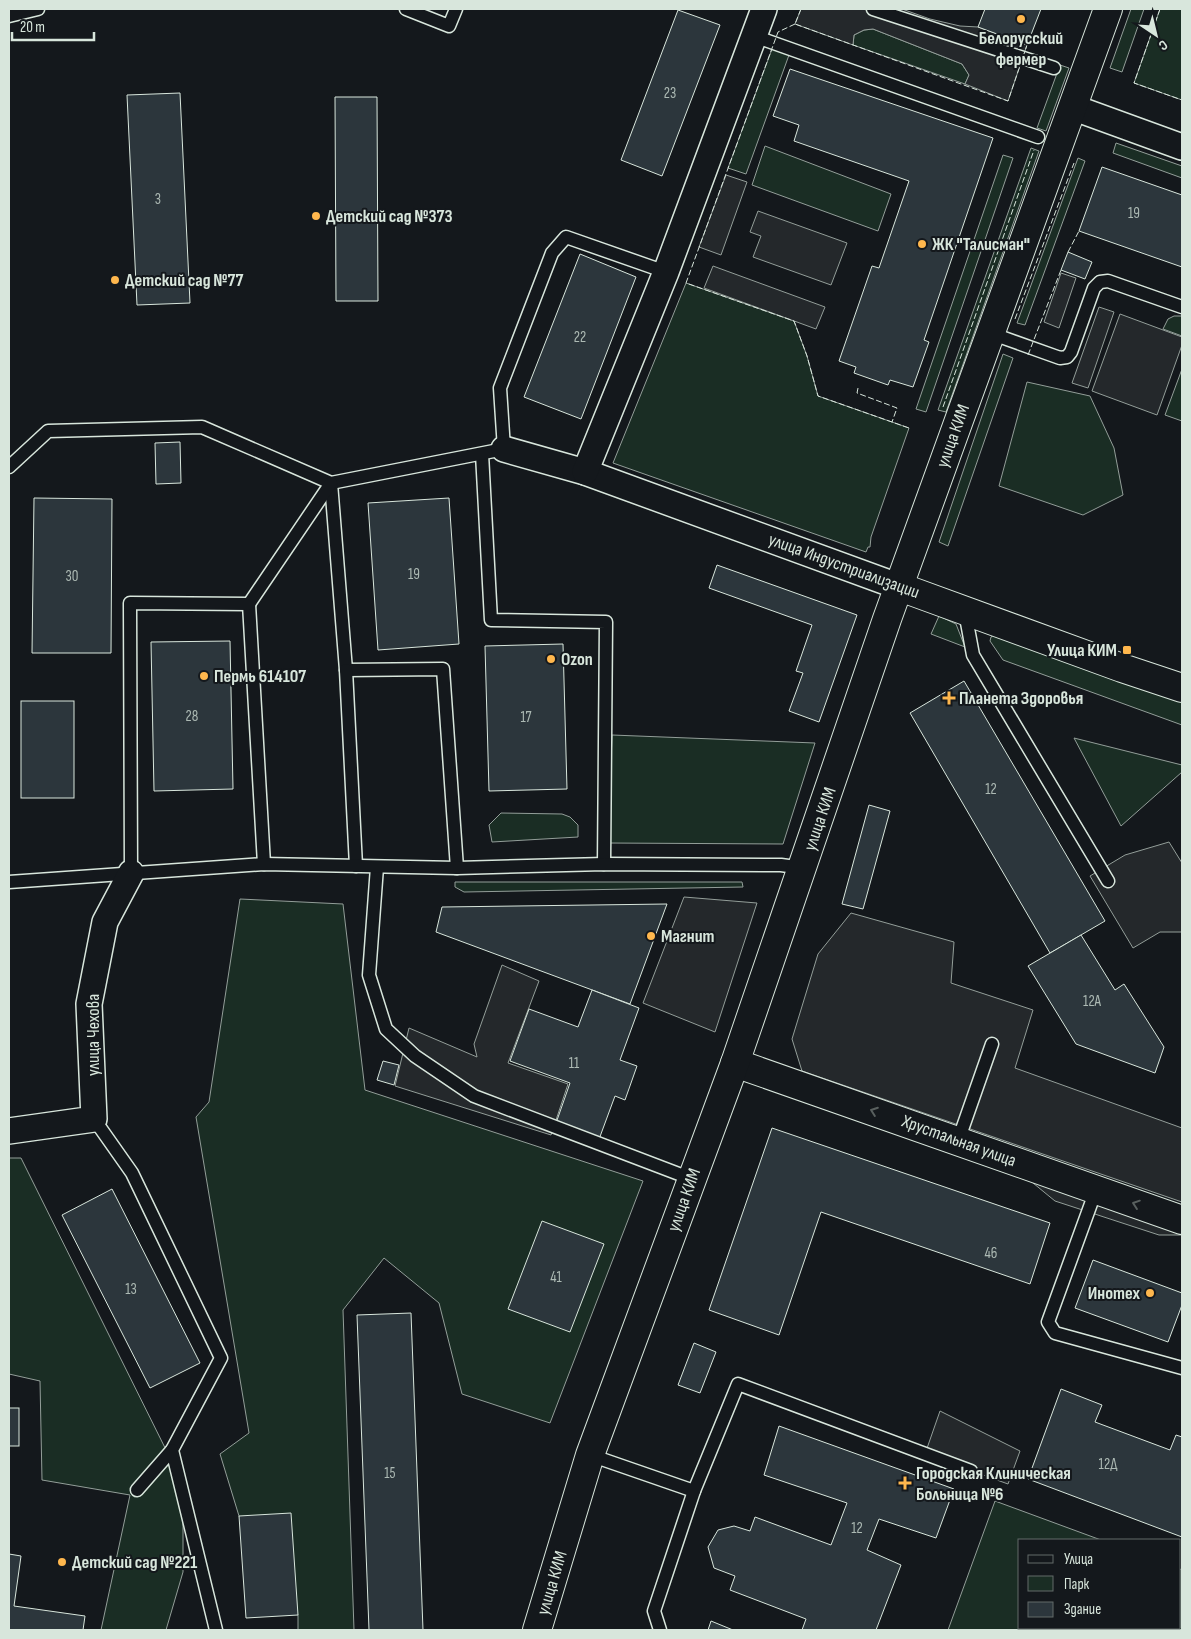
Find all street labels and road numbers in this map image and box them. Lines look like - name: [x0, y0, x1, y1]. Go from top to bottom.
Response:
- street label: улица КИМ: [932, 401, 974, 471]
- street label: улица Индустриализации: [766, 529, 922, 603]
- street label: улица КИМ: [799, 784, 841, 854]
- street label: улица Чехова: [83, 994, 104, 1076]
- street label: Хрустальная улица: [898, 1110, 1019, 1171]
- street label: улица КИМ: [663, 1165, 705, 1235]
- street label: улица КИМ: [532, 1548, 572, 1618]

